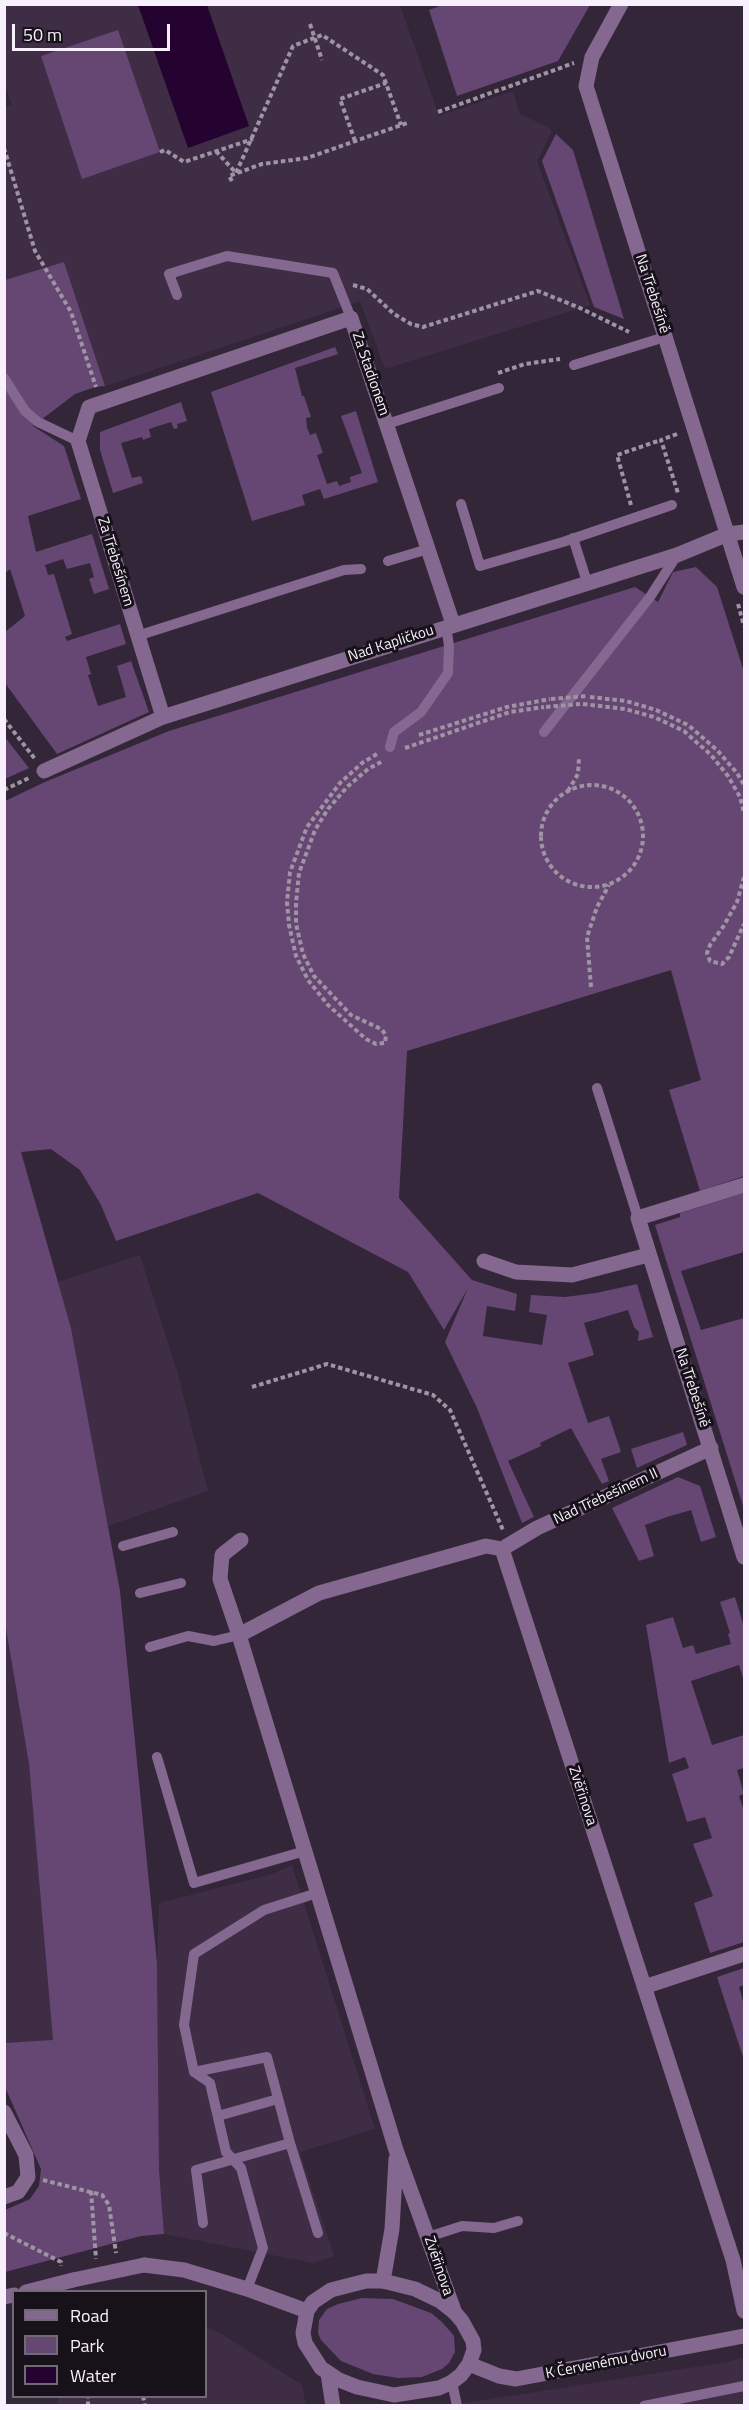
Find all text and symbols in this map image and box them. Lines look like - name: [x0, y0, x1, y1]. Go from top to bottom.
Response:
- scale bar: [15, 12, 172, 50]
- text: 50 m: [23, 21, 62, 48]
- street label: Na Třebešíně: [631, 252, 673, 336]
- street label: Za Stadionem: [347, 330, 393, 418]
- street label: Za Třebešínem: [93, 515, 137, 609]
- street label: Nad Kapličkou: [346, 622, 436, 666]
- street label: Na Třebešíně: [671, 1346, 713, 1430]
- street label: Nad Třebešínem II: [551, 1465, 661, 1529]
- street label: Zvěřinova: [564, 1764, 600, 1828]
- street label: Zvěřinova: [419, 2234, 457, 2298]
- legend: [12, 2290, 207, 2398]
- text: Road: [70, 2302, 109, 2329]
- text: Park: [70, 2332, 104, 2359]
- street label: K Červenému dvoru: [544, 2342, 668, 2384]
- text: Water: [70, 2362, 116, 2389]

